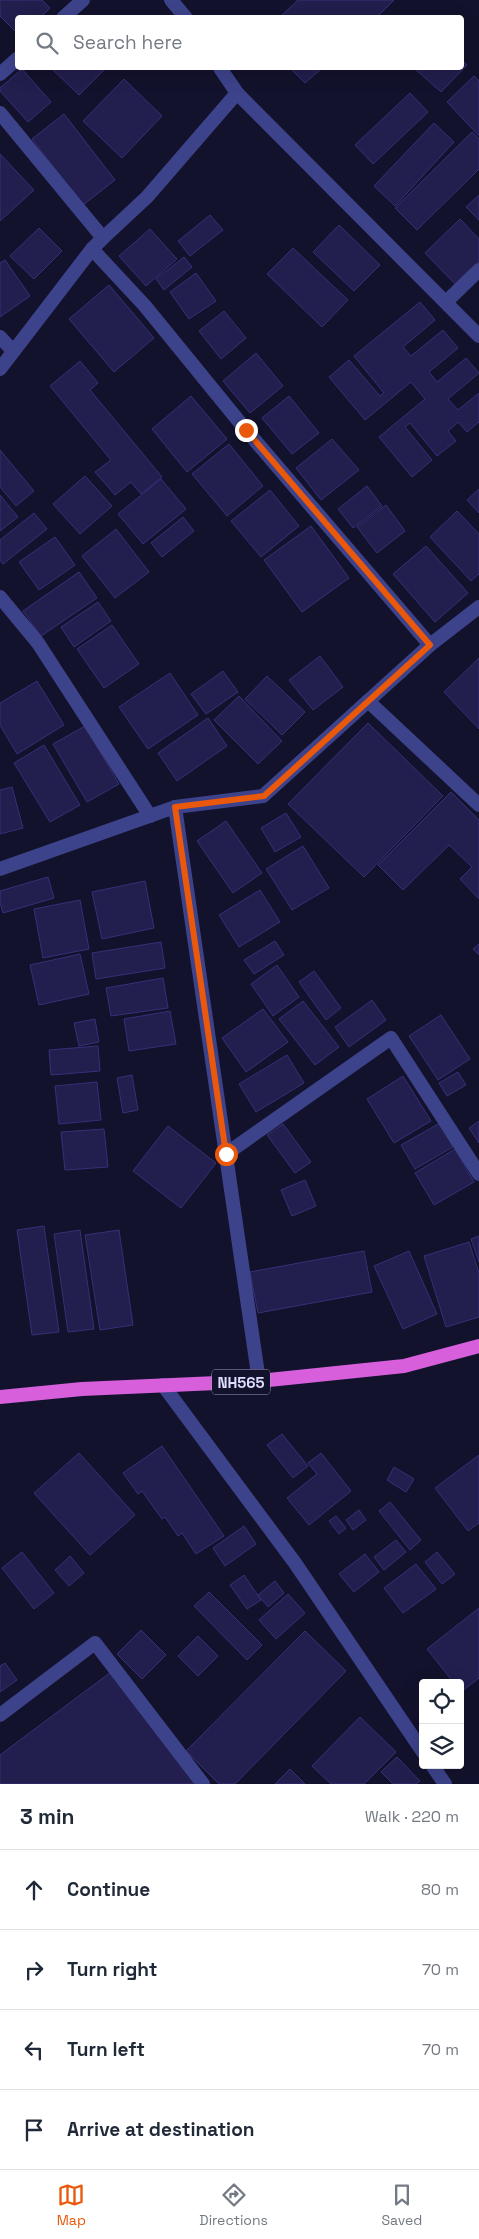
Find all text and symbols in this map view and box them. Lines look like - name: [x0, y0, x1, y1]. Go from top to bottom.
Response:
- search box: [15, 15, 464, 70]
- icon: search: [33, 29, 61, 57]
- text: Search here: [73, 30, 183, 55]
- route end: [235, 419, 258, 442]
- route start: [215, 1143, 238, 1166]
- road number: NH565: [212, 1370, 270, 1394]
- map controls: [419, 1679, 464, 1769]
- button: locate: [419, 1679, 464, 1724]
- button: layers: [419, 1724, 464, 1769]
- text: 3 min: [20, 1803, 75, 1830]
- text: Walk · 220 m: [365, 1806, 459, 1827]
- icon: ahead: [20, 1876, 48, 1904]
- text: Continue: [67, 1877, 150, 1902]
- text: 80 m: [421, 1879, 459, 1900]
- icon: right: [20, 1956, 48, 1984]
- text: Turn right: [67, 1957, 157, 1982]
- text: 70 m: [422, 1959, 459, 1980]
- icon: left: [20, 2036, 48, 2064]
- text: Turn left: [67, 2037, 145, 2062]
- text: 70 m: [422, 2039, 459, 2060]
- icon: arrive: [20, 2116, 48, 2144]
- text: Arrive at destination: [67, 2117, 255, 2142]
- tab: Map: [57, 2181, 86, 2229]
- tab: Directions: [199, 2181, 268, 2229]
- tab: Saved: [381, 2181, 422, 2229]

